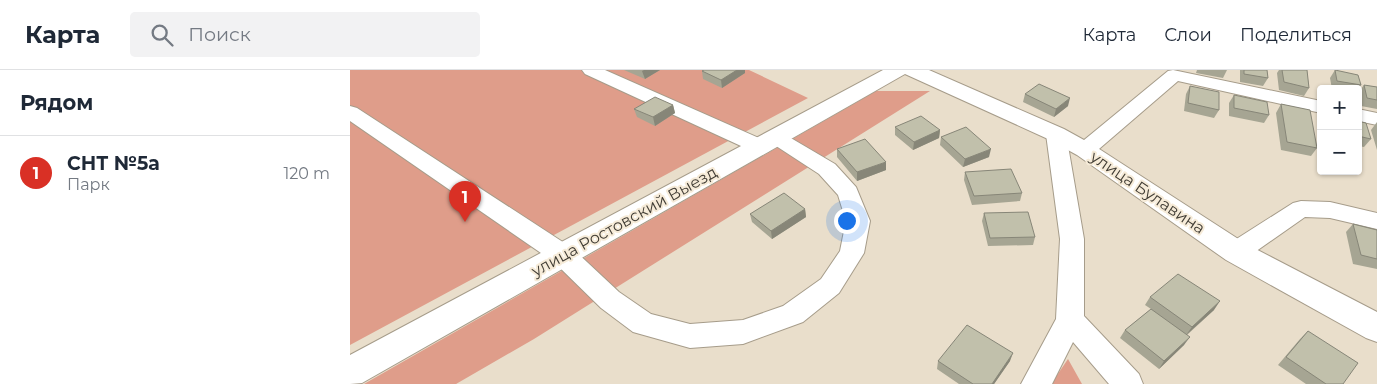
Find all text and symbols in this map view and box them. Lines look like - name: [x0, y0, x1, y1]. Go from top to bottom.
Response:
- search box: [130, 12, 480, 57]
- text: Карта: [25, 20, 100, 49]
- icon: search: [148, 21, 176, 49]
- text: Поиск: [188, 23, 251, 46]
- text: Карта: [1082, 24, 1136, 46]
- text: Слои: [1164, 24, 1212, 46]
- text: Поделиться: [1240, 24, 1352, 46]
- map controls: [1317, 85, 1362, 175]
- button: +: [1317, 85, 1362, 130]
- text: Рядом: [20, 90, 93, 115]
- button: −: [1317, 130, 1362, 175]
- street label: улица Булавина: [1086, 146, 1209, 238]
- text: СНТ №5а: [67, 152, 160, 175]
- street label: улица Ростовский Выезд: [527, 162, 720, 281]
- text: 1: [33, 164, 39, 183]
- text: 120 m: [283, 164, 330, 183]
- text: Парк: [67, 175, 110, 194]
- pin: 1: [449, 181, 481, 222]
- your location: [834, 208, 860, 234]

